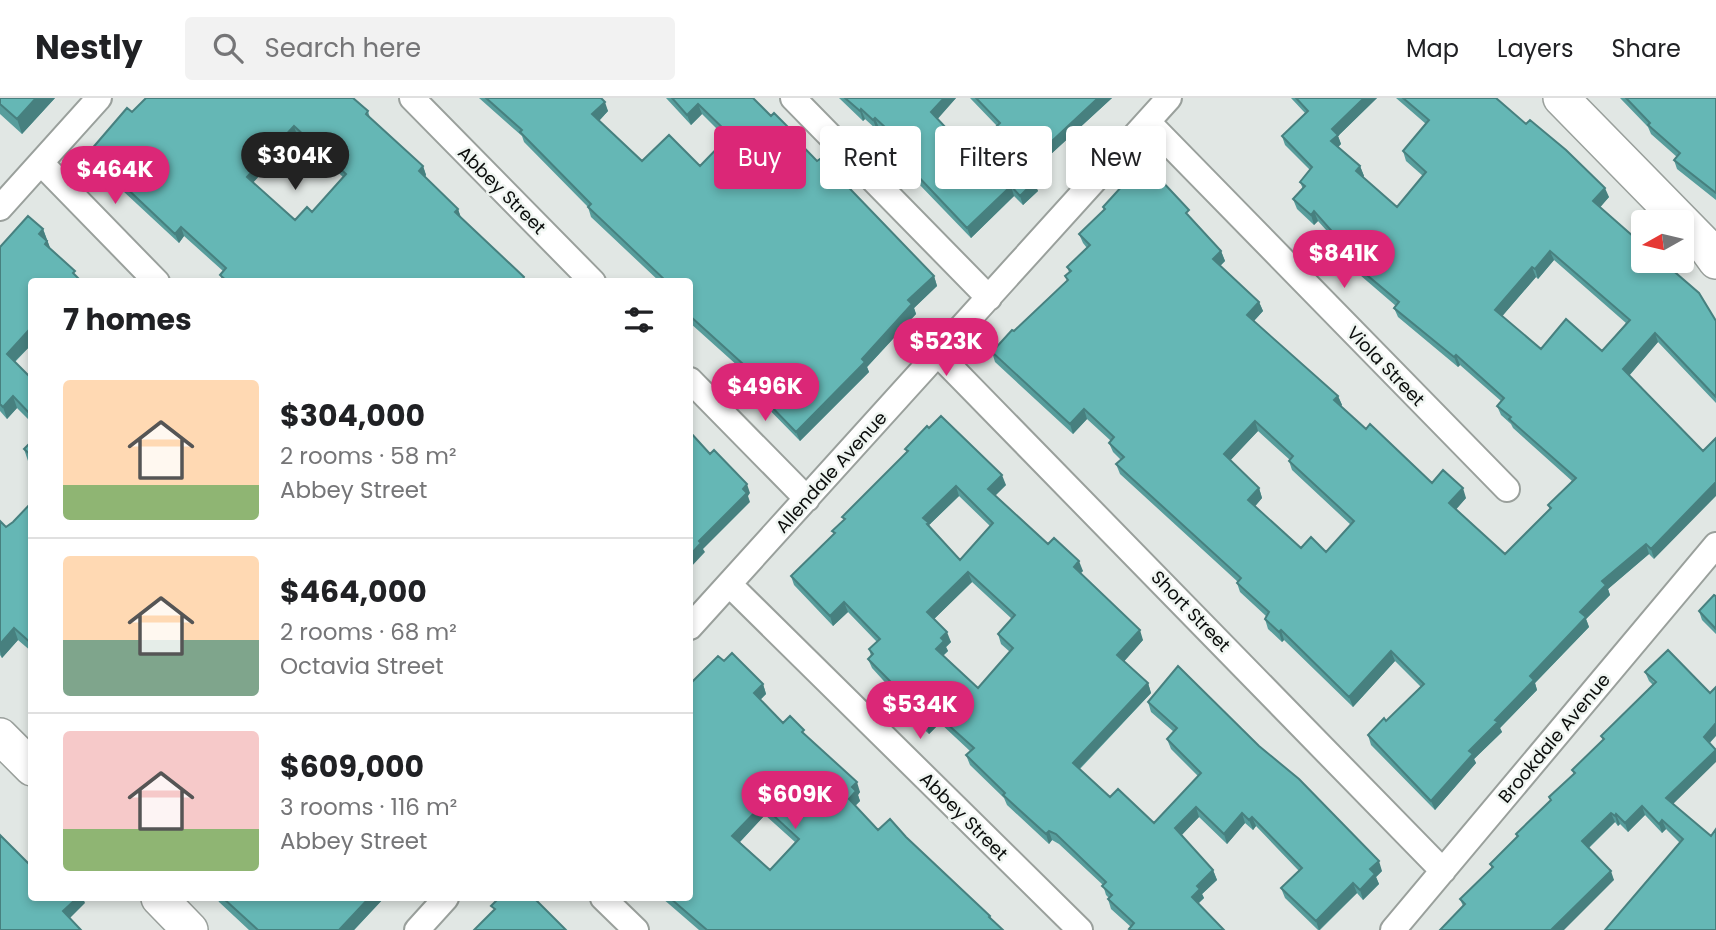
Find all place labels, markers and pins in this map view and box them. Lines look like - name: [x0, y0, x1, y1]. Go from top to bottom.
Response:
- pin: $304K: [246, 132, 344, 192]
- pin: $464K: [66, 146, 164, 206]
- pin: $841K: [1295, 230, 1393, 290]
- pin: $523K: [897, 318, 995, 378]
- pin: $496K: [716, 364, 814, 423]
- pin: $534K: [871, 682, 969, 741]
- pin: $609K: [746, 772, 844, 831]

